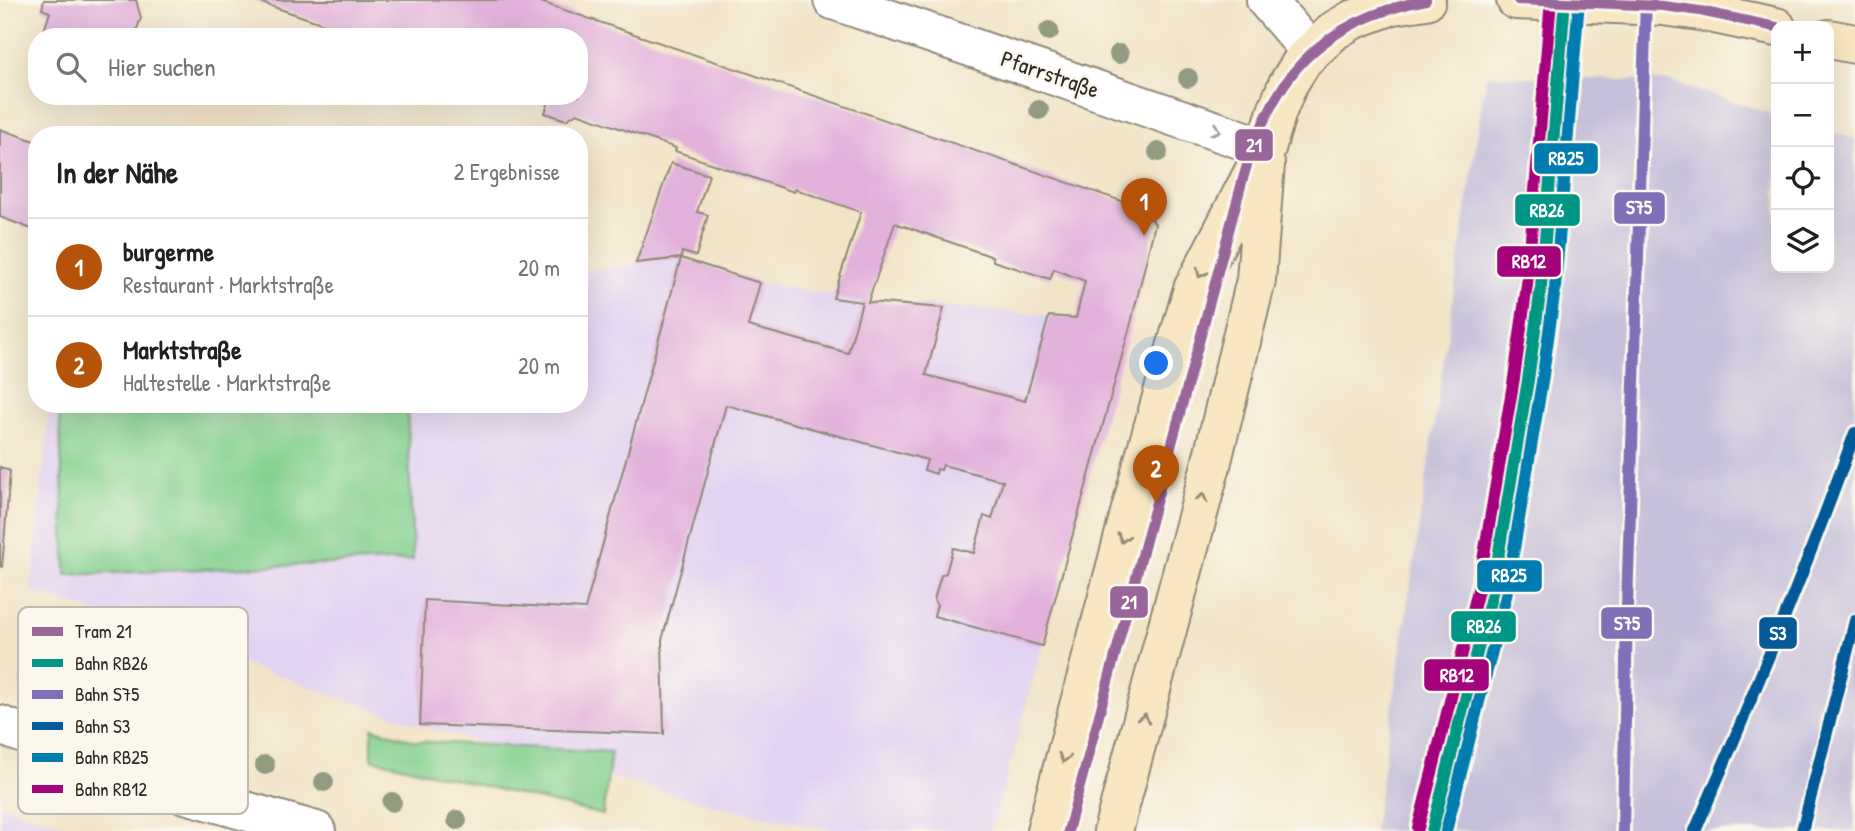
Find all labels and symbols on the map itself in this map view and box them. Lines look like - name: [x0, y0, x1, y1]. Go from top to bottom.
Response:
- street label: Pfarrstraße: [997, 42, 1103, 105]
- one-way arrow: [1210, 122, 1222, 136]
- line badge: 21: [1234, 128, 1274, 162]
- text: 21: [1246, 132, 1262, 158]
- line badge: RB25: [1533, 142, 1599, 175]
- text: RB25: [1548, 145, 1585, 171]
- pin: 1: [1121, 178, 1167, 236]
- line badge: S75: [1613, 191, 1666, 225]
- line badge: RB26: [1514, 193, 1581, 227]
- text: S75: [1626, 194, 1653, 220]
- text: RB26: [1530, 197, 1565, 223]
- line badge: RB12: [1496, 245, 1562, 278]
- text: RB12: [1512, 248, 1546, 274]
- one-way arrow: [1196, 266, 1210, 279]
- your location: [1139, 346, 1173, 380]
- pin: 2: [1133, 445, 1179, 503]
- one-way arrow: [1194, 492, 1208, 504]
- one-way arrow: [1116, 532, 1131, 544]
- line badge: RB25: [1476, 559, 1543, 593]
- text: RB25: [1491, 562, 1528, 588]
- line badge: 21: [1109, 585, 1149, 619]
- text: 21: [1121, 589, 1137, 615]
- line badge: S75: [1600, 606, 1653, 640]
- legend: [18, 607, 248, 814]
- line badge: RB26: [1450, 610, 1517, 643]
- text: S75: [1614, 610, 1641, 636]
- text: RB26: [1467, 613, 1502, 639]
- line badge: S3: [1758, 616, 1798, 650]
- text: Tram 21: [75, 618, 132, 644]
- text: S3: [1769, 620, 1787, 646]
- text: Bahn RB26: [75, 650, 148, 676]
- line badge: RB12: [1423, 658, 1490, 692]
- text: RB12: [1440, 662, 1474, 688]
- text: Bahn S75: [75, 681, 139, 707]
- one-way arrow: [1136, 712, 1150, 724]
- text: Bahn S3: [75, 713, 130, 739]
- text: Bahn RB25: [75, 744, 148, 770]
- one-way arrow: [1058, 752, 1072, 764]
- text: Bahn RB12: [75, 776, 147, 802]

